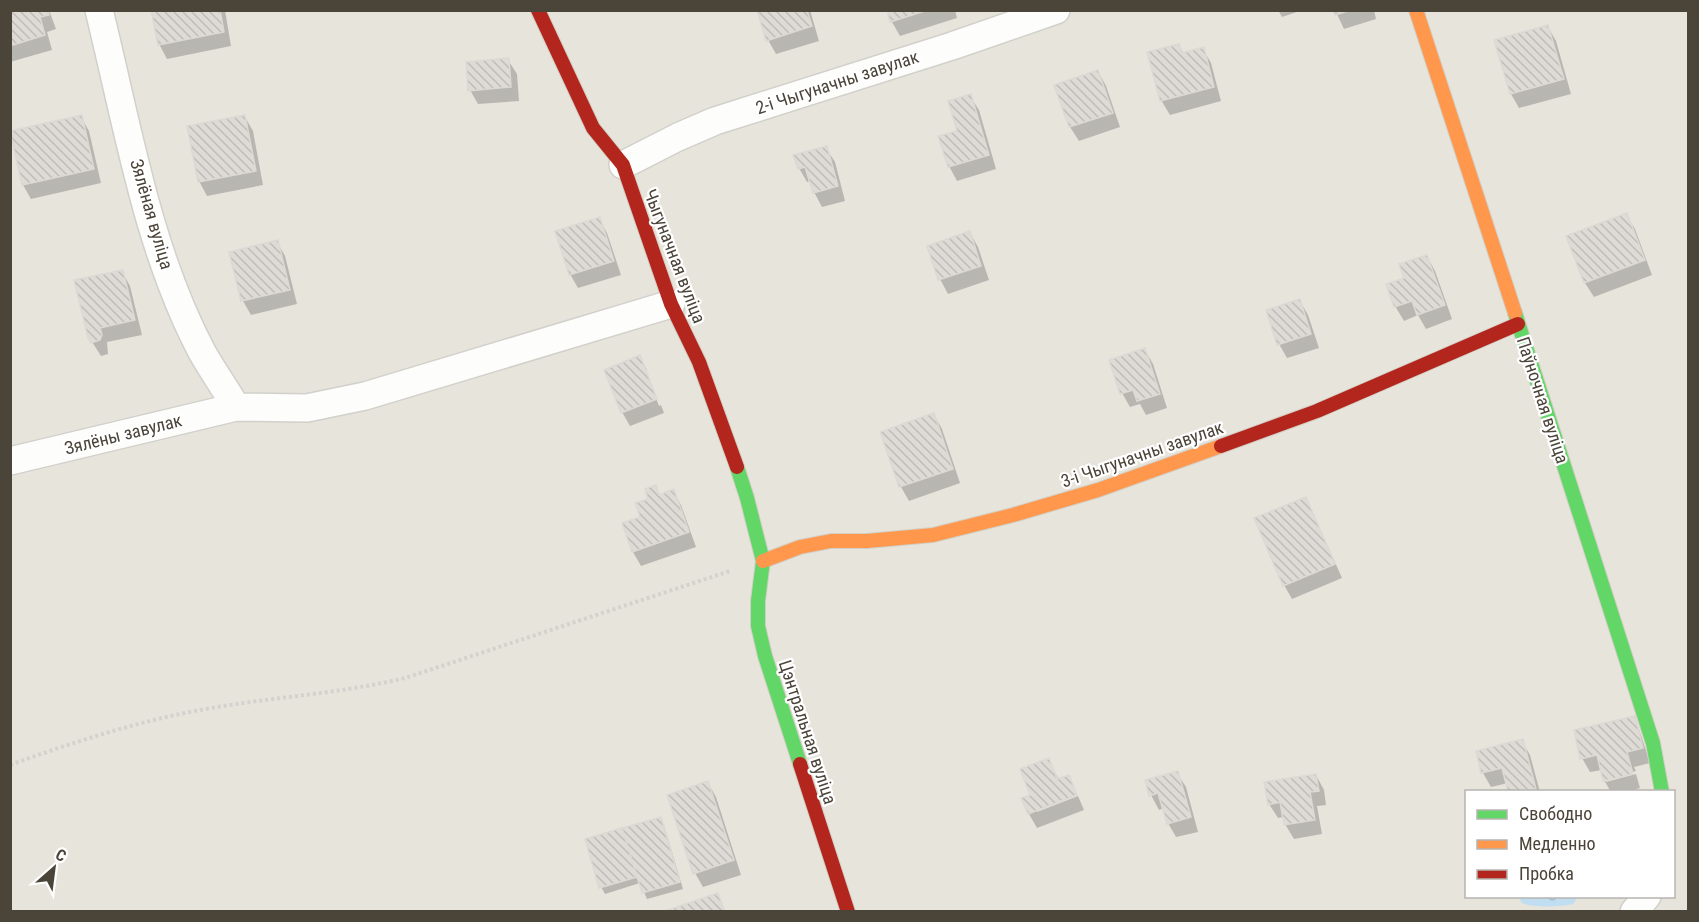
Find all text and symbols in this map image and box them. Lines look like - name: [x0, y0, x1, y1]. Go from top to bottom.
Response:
- street label: 2-і Чыгуначны завулак: [753, 46, 921, 118]
- street label: Зялёная вуліца: [126, 156, 178, 272]
- street label: Чыгуначная вуліца: [640, 186, 710, 326]
- street label: Паўночная вуліца: [1513, 334, 1573, 466]
- street label: Зялёны завулак: [62, 409, 184, 459]
- street label: 3-і Чыгуначны завулак: [1058, 416, 1226, 492]
- street label: Цэнтральная вуліца: [775, 657, 841, 807]
- legend: [1465, 790, 1675, 898]
- text: Свободно: [1519, 803, 1592, 824]
- text: Медленно: [1519, 833, 1596, 854]
- north arrow: [24, 838, 84, 898]
- text: С: [52, 845, 69, 866]
- text: Пробка: [1519, 863, 1574, 884]

